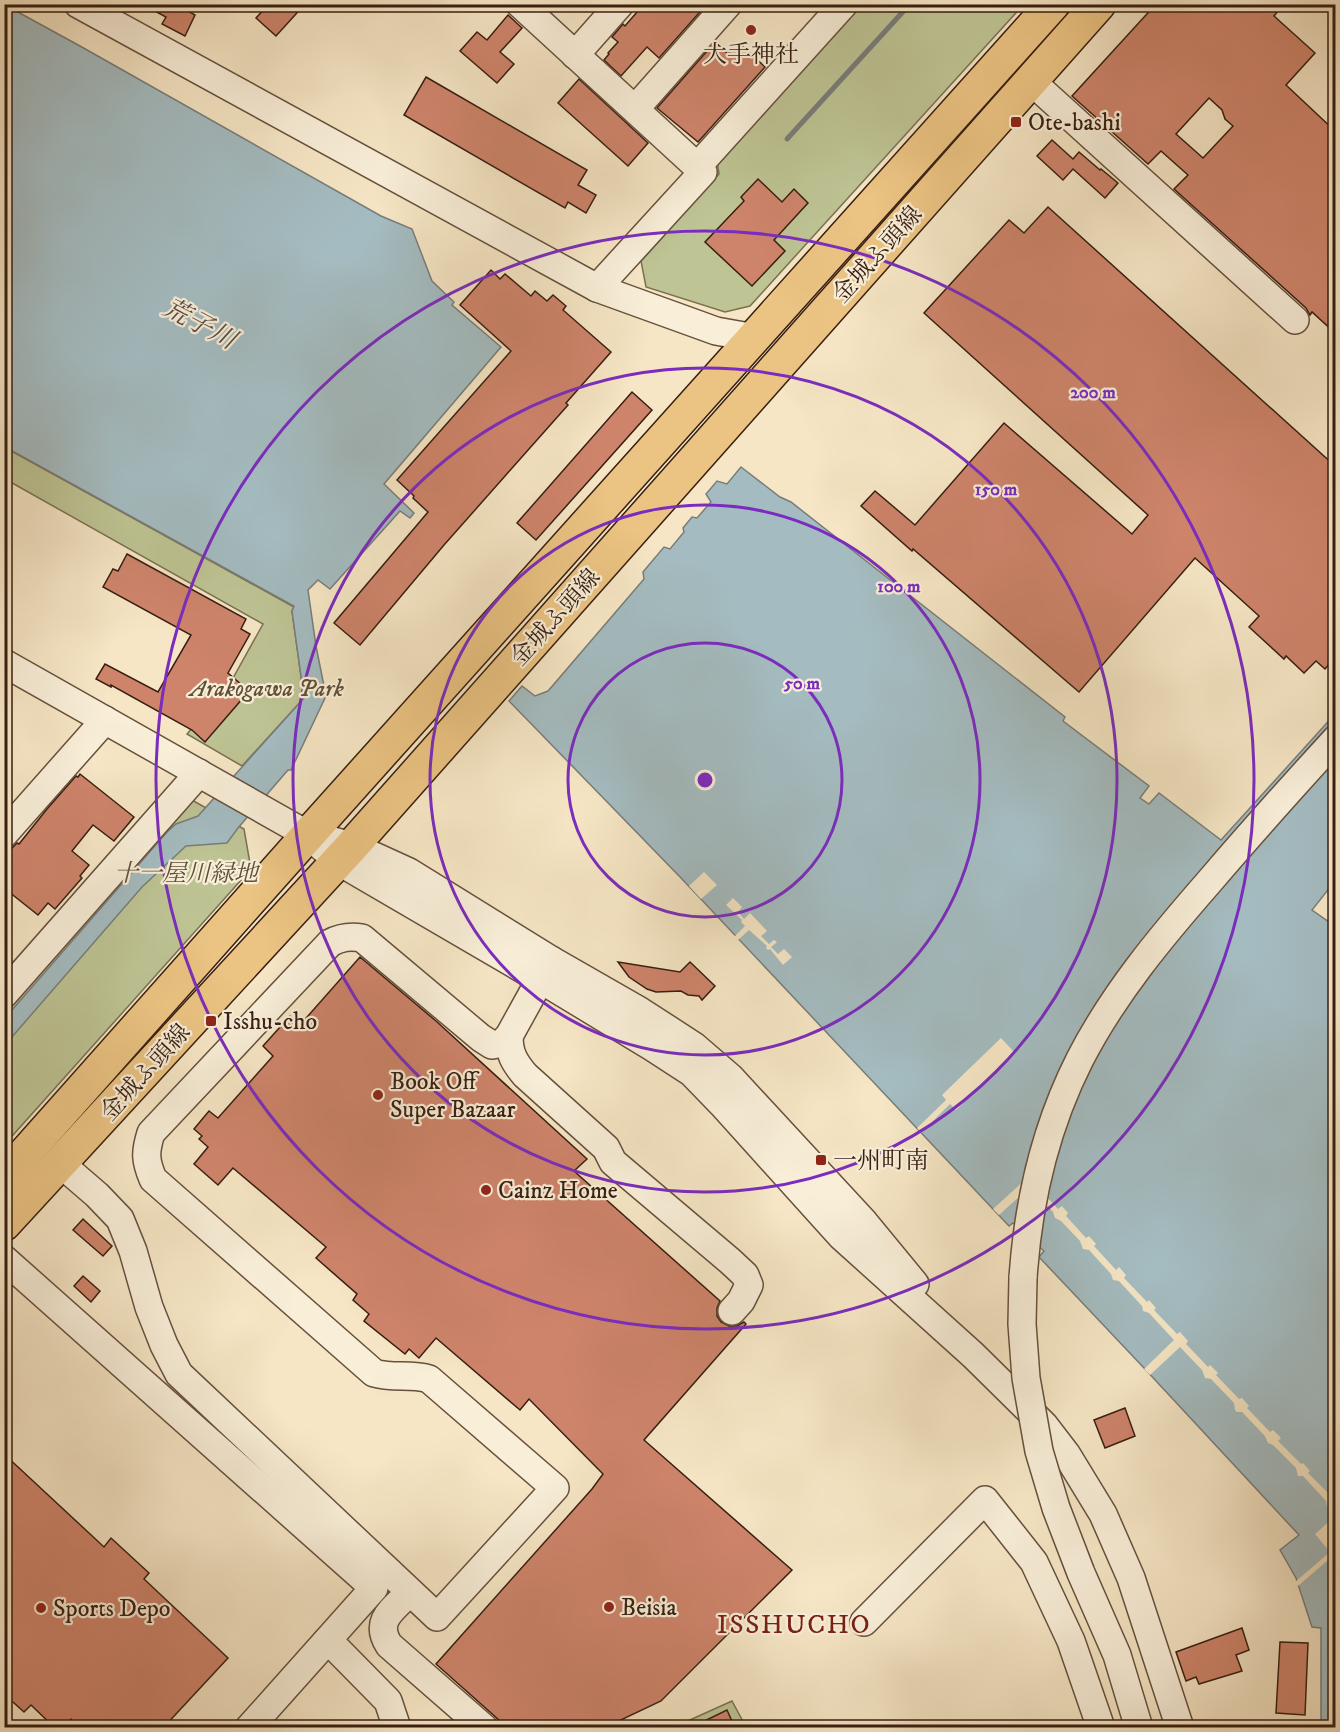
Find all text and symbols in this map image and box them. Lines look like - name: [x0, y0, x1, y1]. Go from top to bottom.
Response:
- marker: 大手神社: [744, 23, 758, 37]
- place label: 大手神社: [703, 40, 799, 70]
- place label: Ote-bashi: [1028, 108, 1121, 138]
- marker: Ote-bashi: [1009, 115, 1023, 129]
- street label: 金城ふ頭線: [826, 200, 929, 309]
- water label: 荒子川: [157, 291, 244, 359]
- text: 200 m: [1070, 382, 1116, 404]
- text: 150 m: [975, 479, 1018, 501]
- street label: 金城ふ頭線: [504, 563, 607, 672]
- text: 100 m: [877, 576, 921, 598]
- text: 50 m: [783, 673, 820, 695]
- park label: Arakogawa Park: [187, 674, 344, 704]
- centre of rings: [695, 770, 715, 790]
- park label: 十一屋川緑地: [114, 859, 261, 889]
- place label: Isshu-cho: [223, 1007, 317, 1037]
- marker: Isshu-cho: [204, 1014, 218, 1028]
- street label: 金城ふ頭線: [94, 1018, 197, 1127]
- place label: Book Off Super Bazaar: [390, 1067, 515, 1125]
- marker: Book Off Super Bazaar: [371, 1088, 385, 1102]
- place label: 一州町南: [833, 1146, 929, 1176]
- marker: 一州町南: [814, 1153, 828, 1167]
- place label: Cainz Home: [498, 1176, 618, 1206]
- marker: Cainz Home: [479, 1183, 493, 1197]
- place label: Beisia: [621, 1593, 678, 1623]
- place label: Sports Depo: [53, 1594, 171, 1624]
- marker: Beisia: [602, 1600, 616, 1614]
- marker: Sports Depo: [34, 1601, 48, 1615]
- district label: ISSHUCHO: [717, 1608, 871, 1642]

